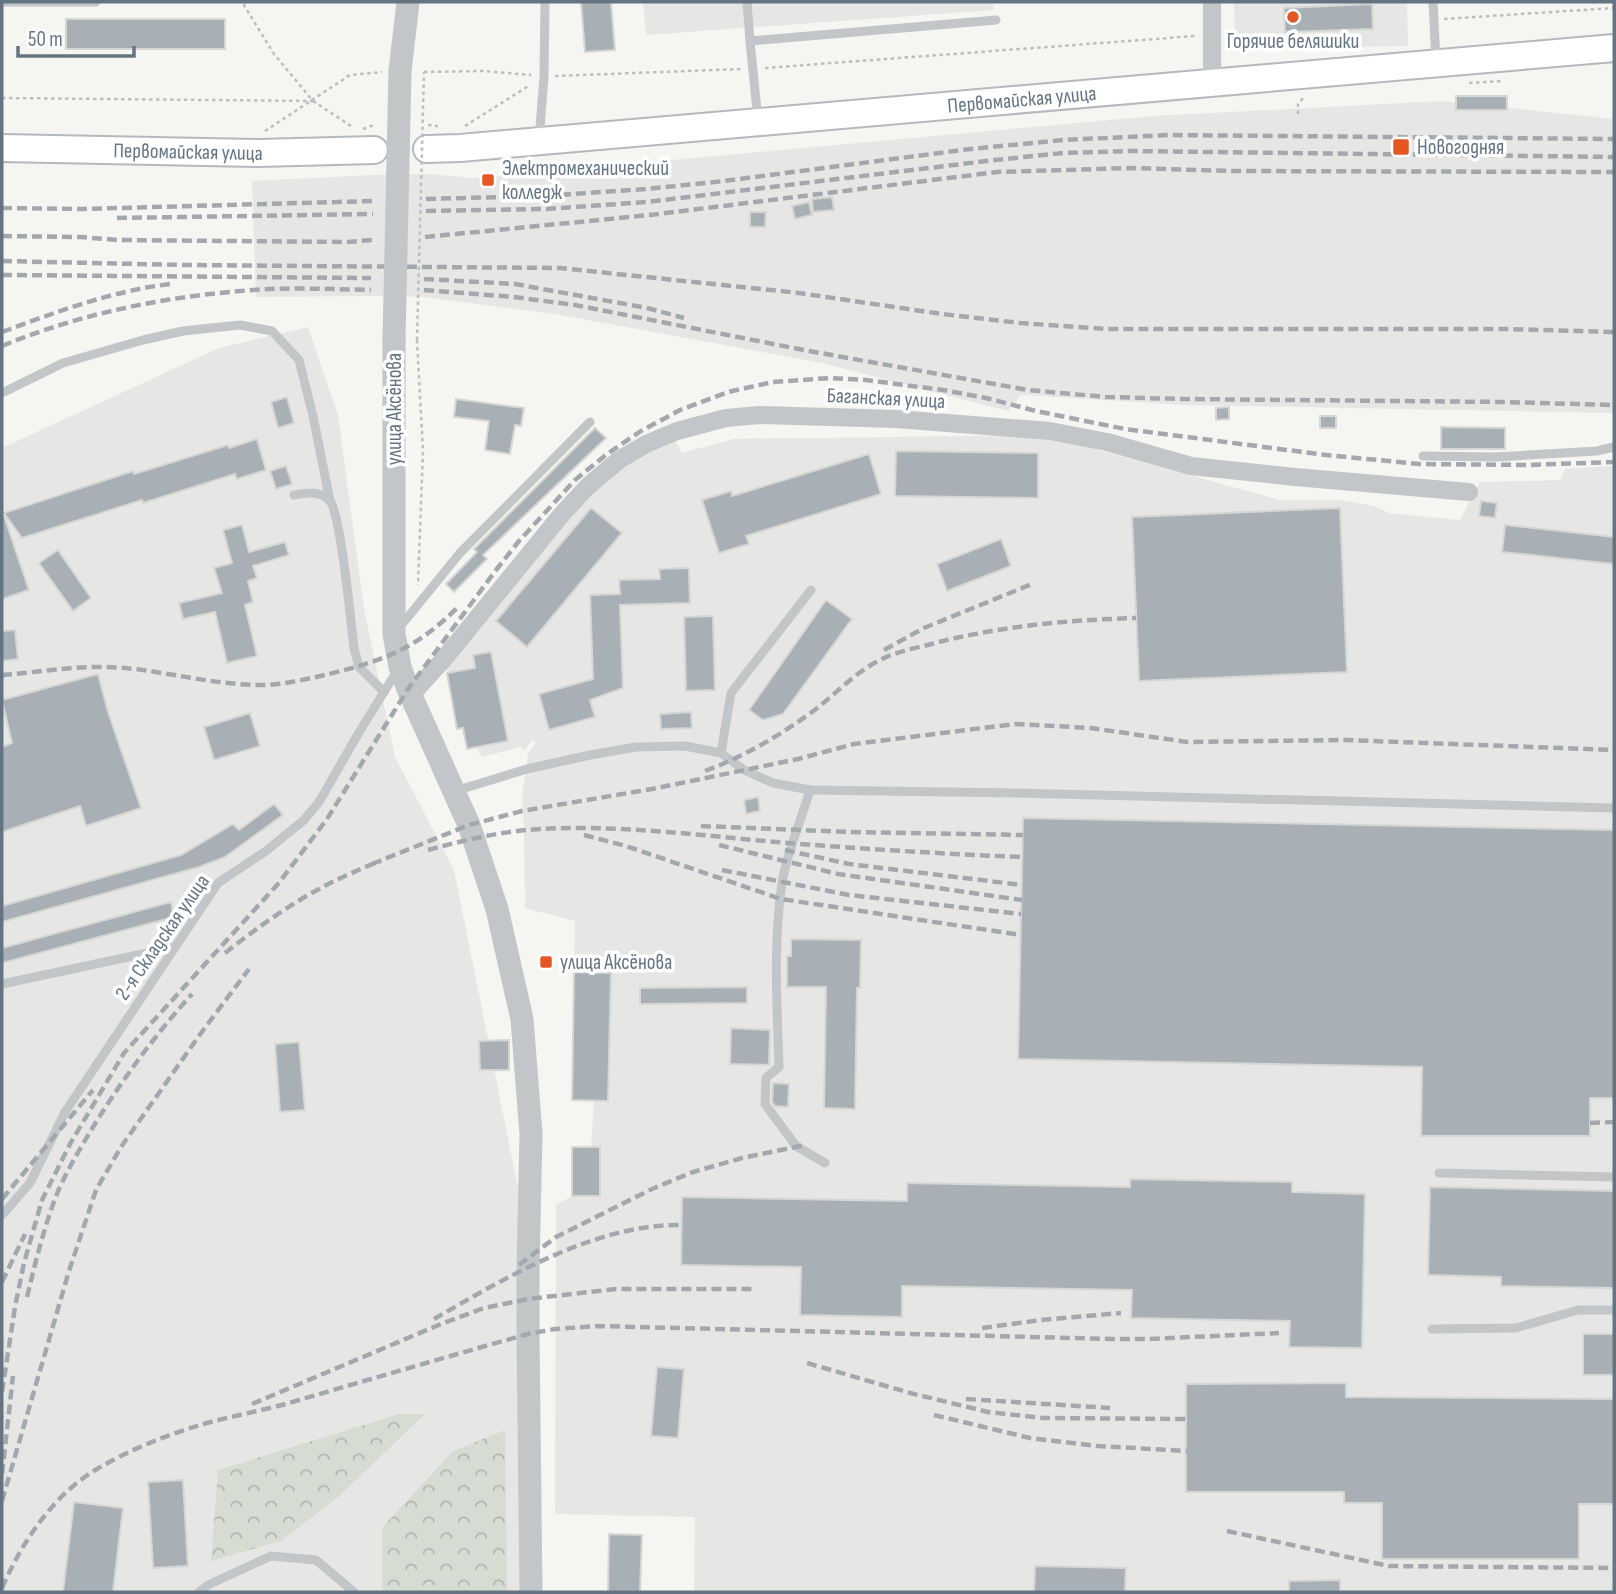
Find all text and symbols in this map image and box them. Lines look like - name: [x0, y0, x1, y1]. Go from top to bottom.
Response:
- marker: Горячие беляшики: [1285, 9, 1301, 25]
- scale bar: [18, 14, 133, 58]
- text: 50 m: [28, 27, 63, 52]
- place label: Горячие беляшики: [1227, 29, 1359, 54]
- street label: Первомайская улица: [946, 81, 1097, 119]
- place label: Новогодняя: [1417, 135, 1504, 160]
- marker: Новогодняя: [1391, 137, 1411, 157]
- street label: Первомайская улица: [113, 138, 263, 166]
- place label: Электромеханический колледж: [502, 156, 669, 205]
- marker: Электромеханический колледж: [480, 172, 496, 188]
- street label: улица Аксёнова: [382, 353, 407, 465]
- street label: Баганская улица: [826, 383, 946, 414]
- street label: 2-я Складская улица: [110, 870, 215, 1005]
- place label: улица Аксёнова: [560, 950, 672, 975]
- marker: улица Аксёнова: [538, 954, 554, 970]

